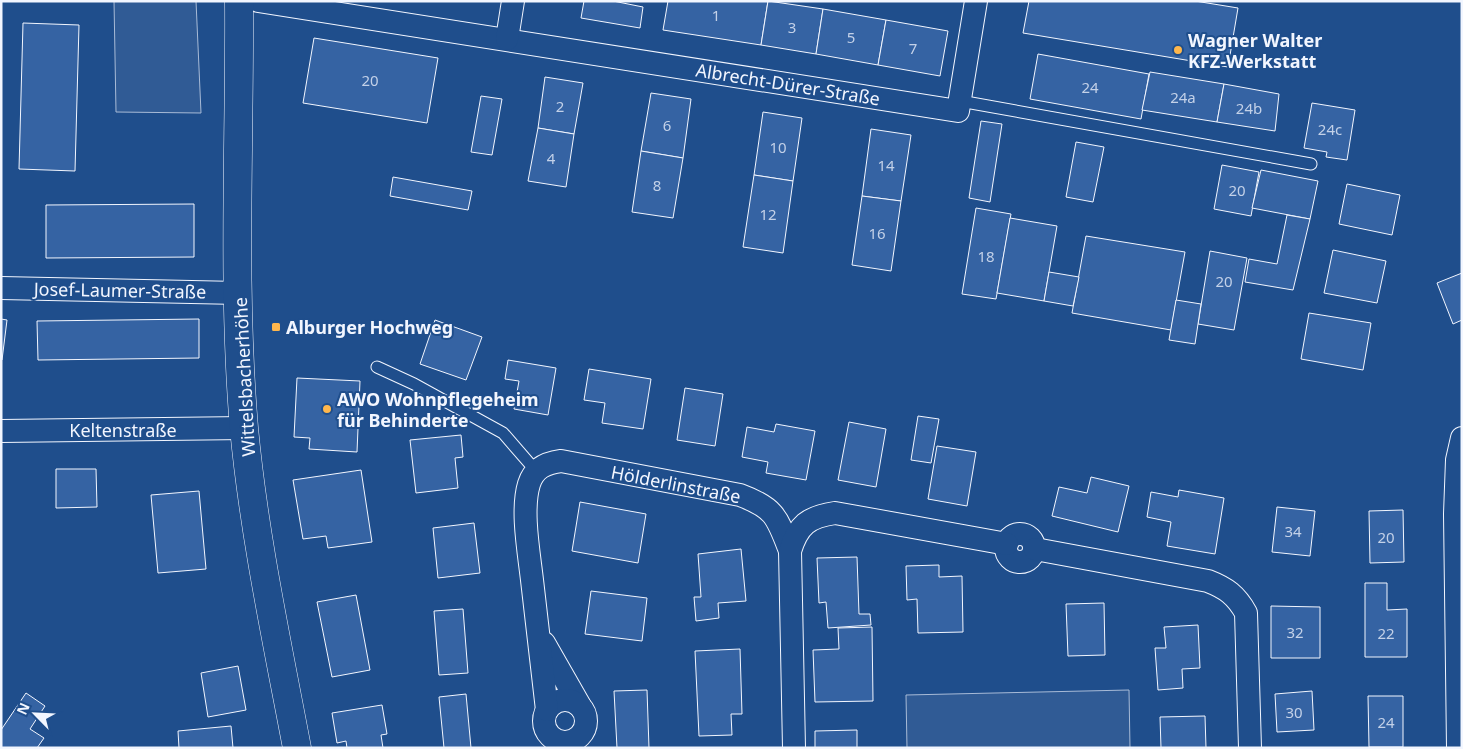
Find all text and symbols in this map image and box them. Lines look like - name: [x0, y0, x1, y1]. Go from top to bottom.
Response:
- house number: 1: [712, 5, 720, 25]
- house number: 3: [788, 17, 796, 37]
- house number: 5: [847, 27, 855, 47]
- place label: Wagner Walter KFZ-Werkstatt: [1188, 28, 1322, 73]
- house number: 7: [909, 38, 917, 58]
- marker: Wagner Walter KFZ-Werkstatt: [1172, 44, 1184, 56]
- street label: Albrecht-Dürer-Straße: [694, 58, 882, 110]
- house number: 20: [361, 70, 379, 90]
- house number: 24: [1081, 77, 1099, 97]
- house number: 24a: [1170, 87, 1196, 107]
- house number: 2: [556, 96, 564, 116]
- house number: 24b: [1236, 98, 1262, 118]
- house number: 6: [663, 115, 671, 135]
- house number: 24c: [1318, 119, 1342, 139]
- house number: 10: [769, 137, 787, 157]
- house number: 4: [547, 148, 556, 168]
- house number: 14: [877, 155, 895, 175]
- house number: 8: [653, 175, 661, 195]
- house number: 20: [1228, 180, 1246, 200]
- house number: 12: [759, 204, 777, 224]
- house number: 16: [868, 223, 886, 243]
- house number: 18: [977, 246, 995, 266]
- house number: 20: [1215, 271, 1233, 291]
- street label: Josef-Laumer-Straße: [32, 276, 206, 304]
- street label: Wittelsbacherhöhe: [228, 297, 260, 457]
- place label: Alburger Hochweg: [286, 315, 453, 339]
- marker: Alburger Hochweg: [270, 321, 282, 333]
- place label: AWO Wohnpflegeheim für Behinderte: [337, 387, 539, 432]
- marker: AWO Wohnpflegeheim für Behinderte: [321, 403, 333, 415]
- street label: Keltenstraße: [69, 418, 177, 442]
- street label: Hölderlinstraße: [609, 460, 743, 508]
- house number: 34: [1284, 521, 1302, 541]
- house number: 20: [1377, 527, 1395, 547]
- house number: 32: [1286, 622, 1304, 642]
- house number: 22: [1377, 623, 1395, 643]
- north arrow: [10, 689, 60, 739]
- text: N: [12, 699, 34, 718]
- house number: 30: [1285, 702, 1303, 722]
- house number: 24: [1377, 712, 1395, 732]

